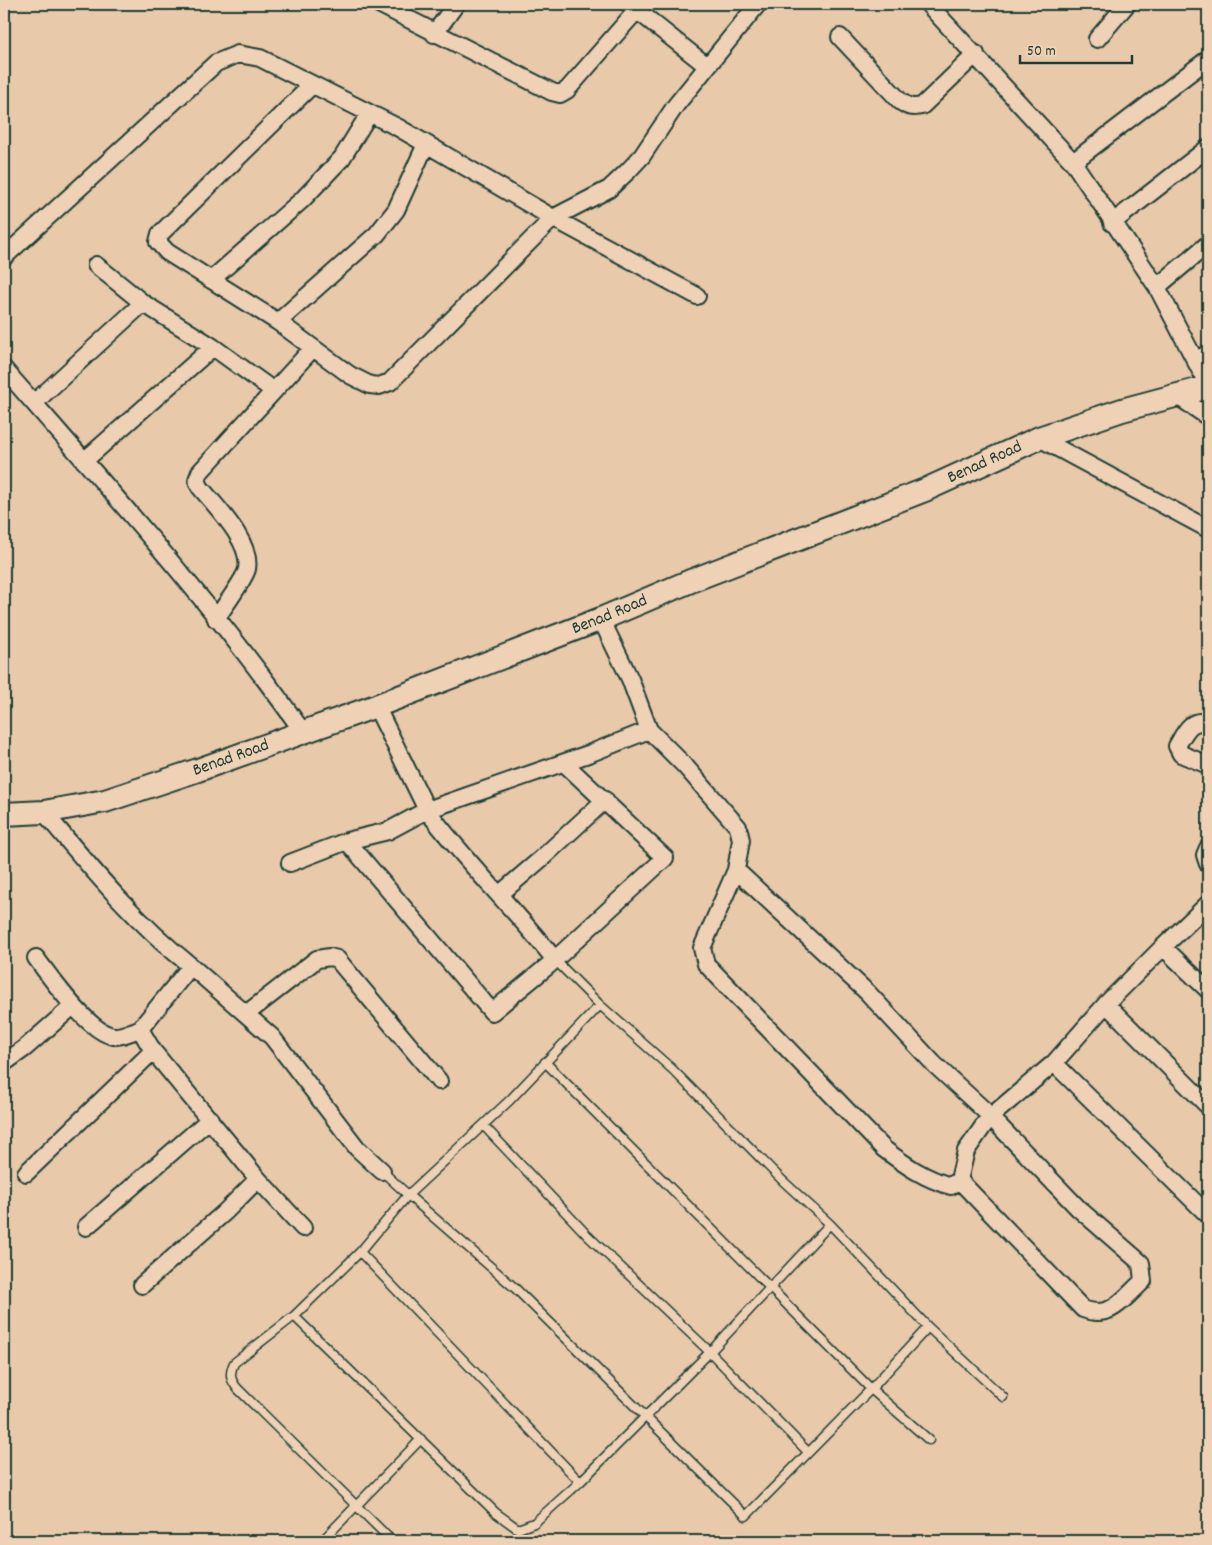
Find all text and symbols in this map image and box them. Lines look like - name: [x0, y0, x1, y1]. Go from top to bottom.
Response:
- scale bar: [1020, 32, 1132, 64]
- text: 50 m: [1027, 41, 1056, 63]
- street label: Benad Road: [943, 435, 1026, 491]
- street label: Benad Road: [568, 588, 651, 642]
- street label: Benad Road: [189, 733, 273, 783]

